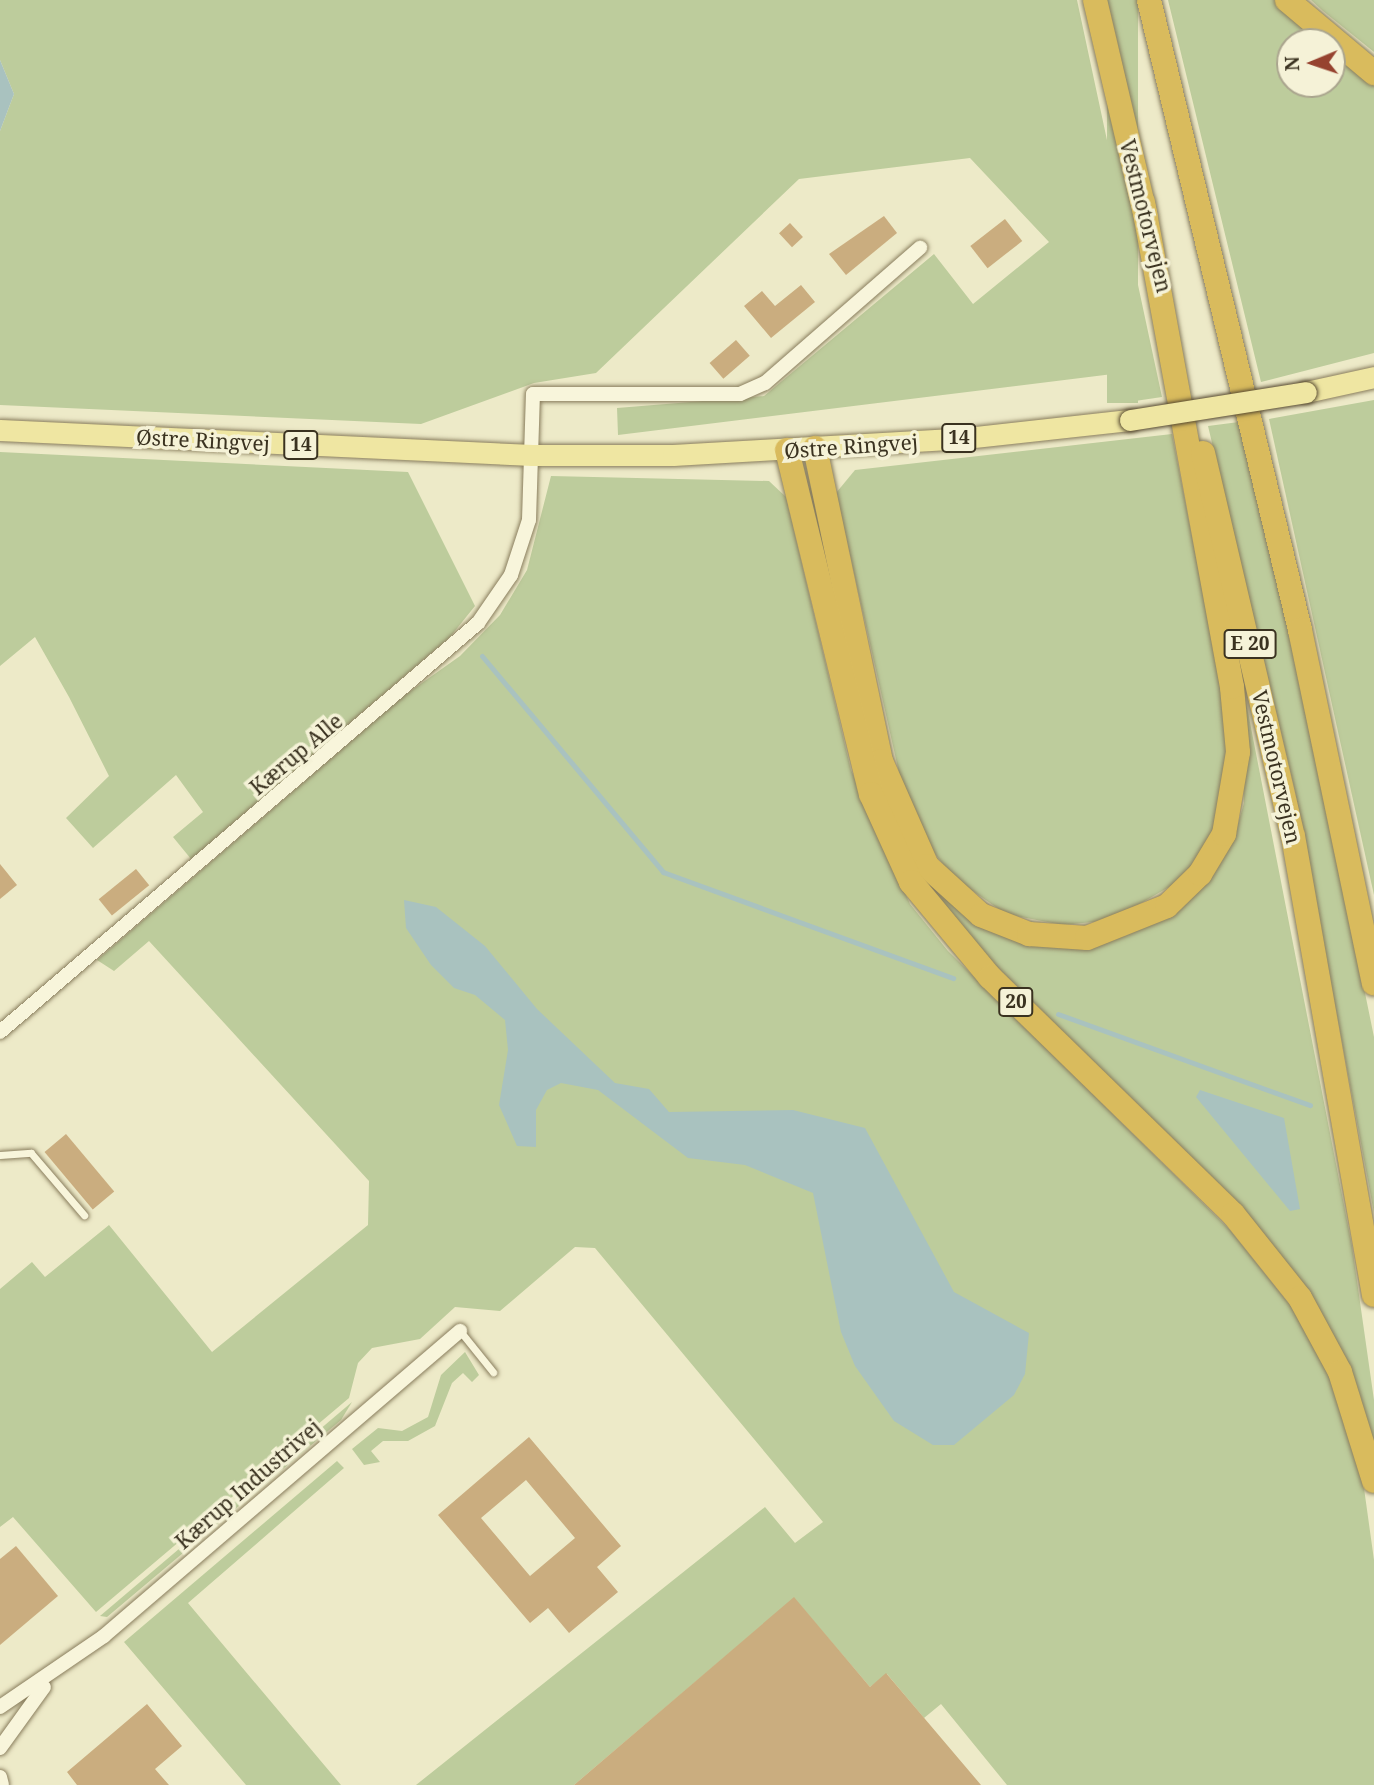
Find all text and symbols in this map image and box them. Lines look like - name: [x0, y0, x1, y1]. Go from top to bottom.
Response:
- north arrow: [1276, 28, 1346, 98]
- text: N: [1279, 56, 1305, 72]
- street label: Vestmotorvejen: [1115, 137, 1177, 295]
- road number: 14: [940, 422, 978, 453]
- street label: Østre Ringvej: [135, 424, 271, 456]
- street label: Østre Ringvej: [783, 429, 919, 463]
- road number: 14: [282, 430, 320, 460]
- road number: E 20: [1222, 628, 1278, 660]
- street label: Vestmotorvejen: [1247, 688, 1307, 846]
- street label: Kærup Alle: [245, 708, 347, 800]
- road number: 20: [997, 986, 1035, 1018]
- street label: Kærup Industrivej: [170, 1414, 326, 1554]

